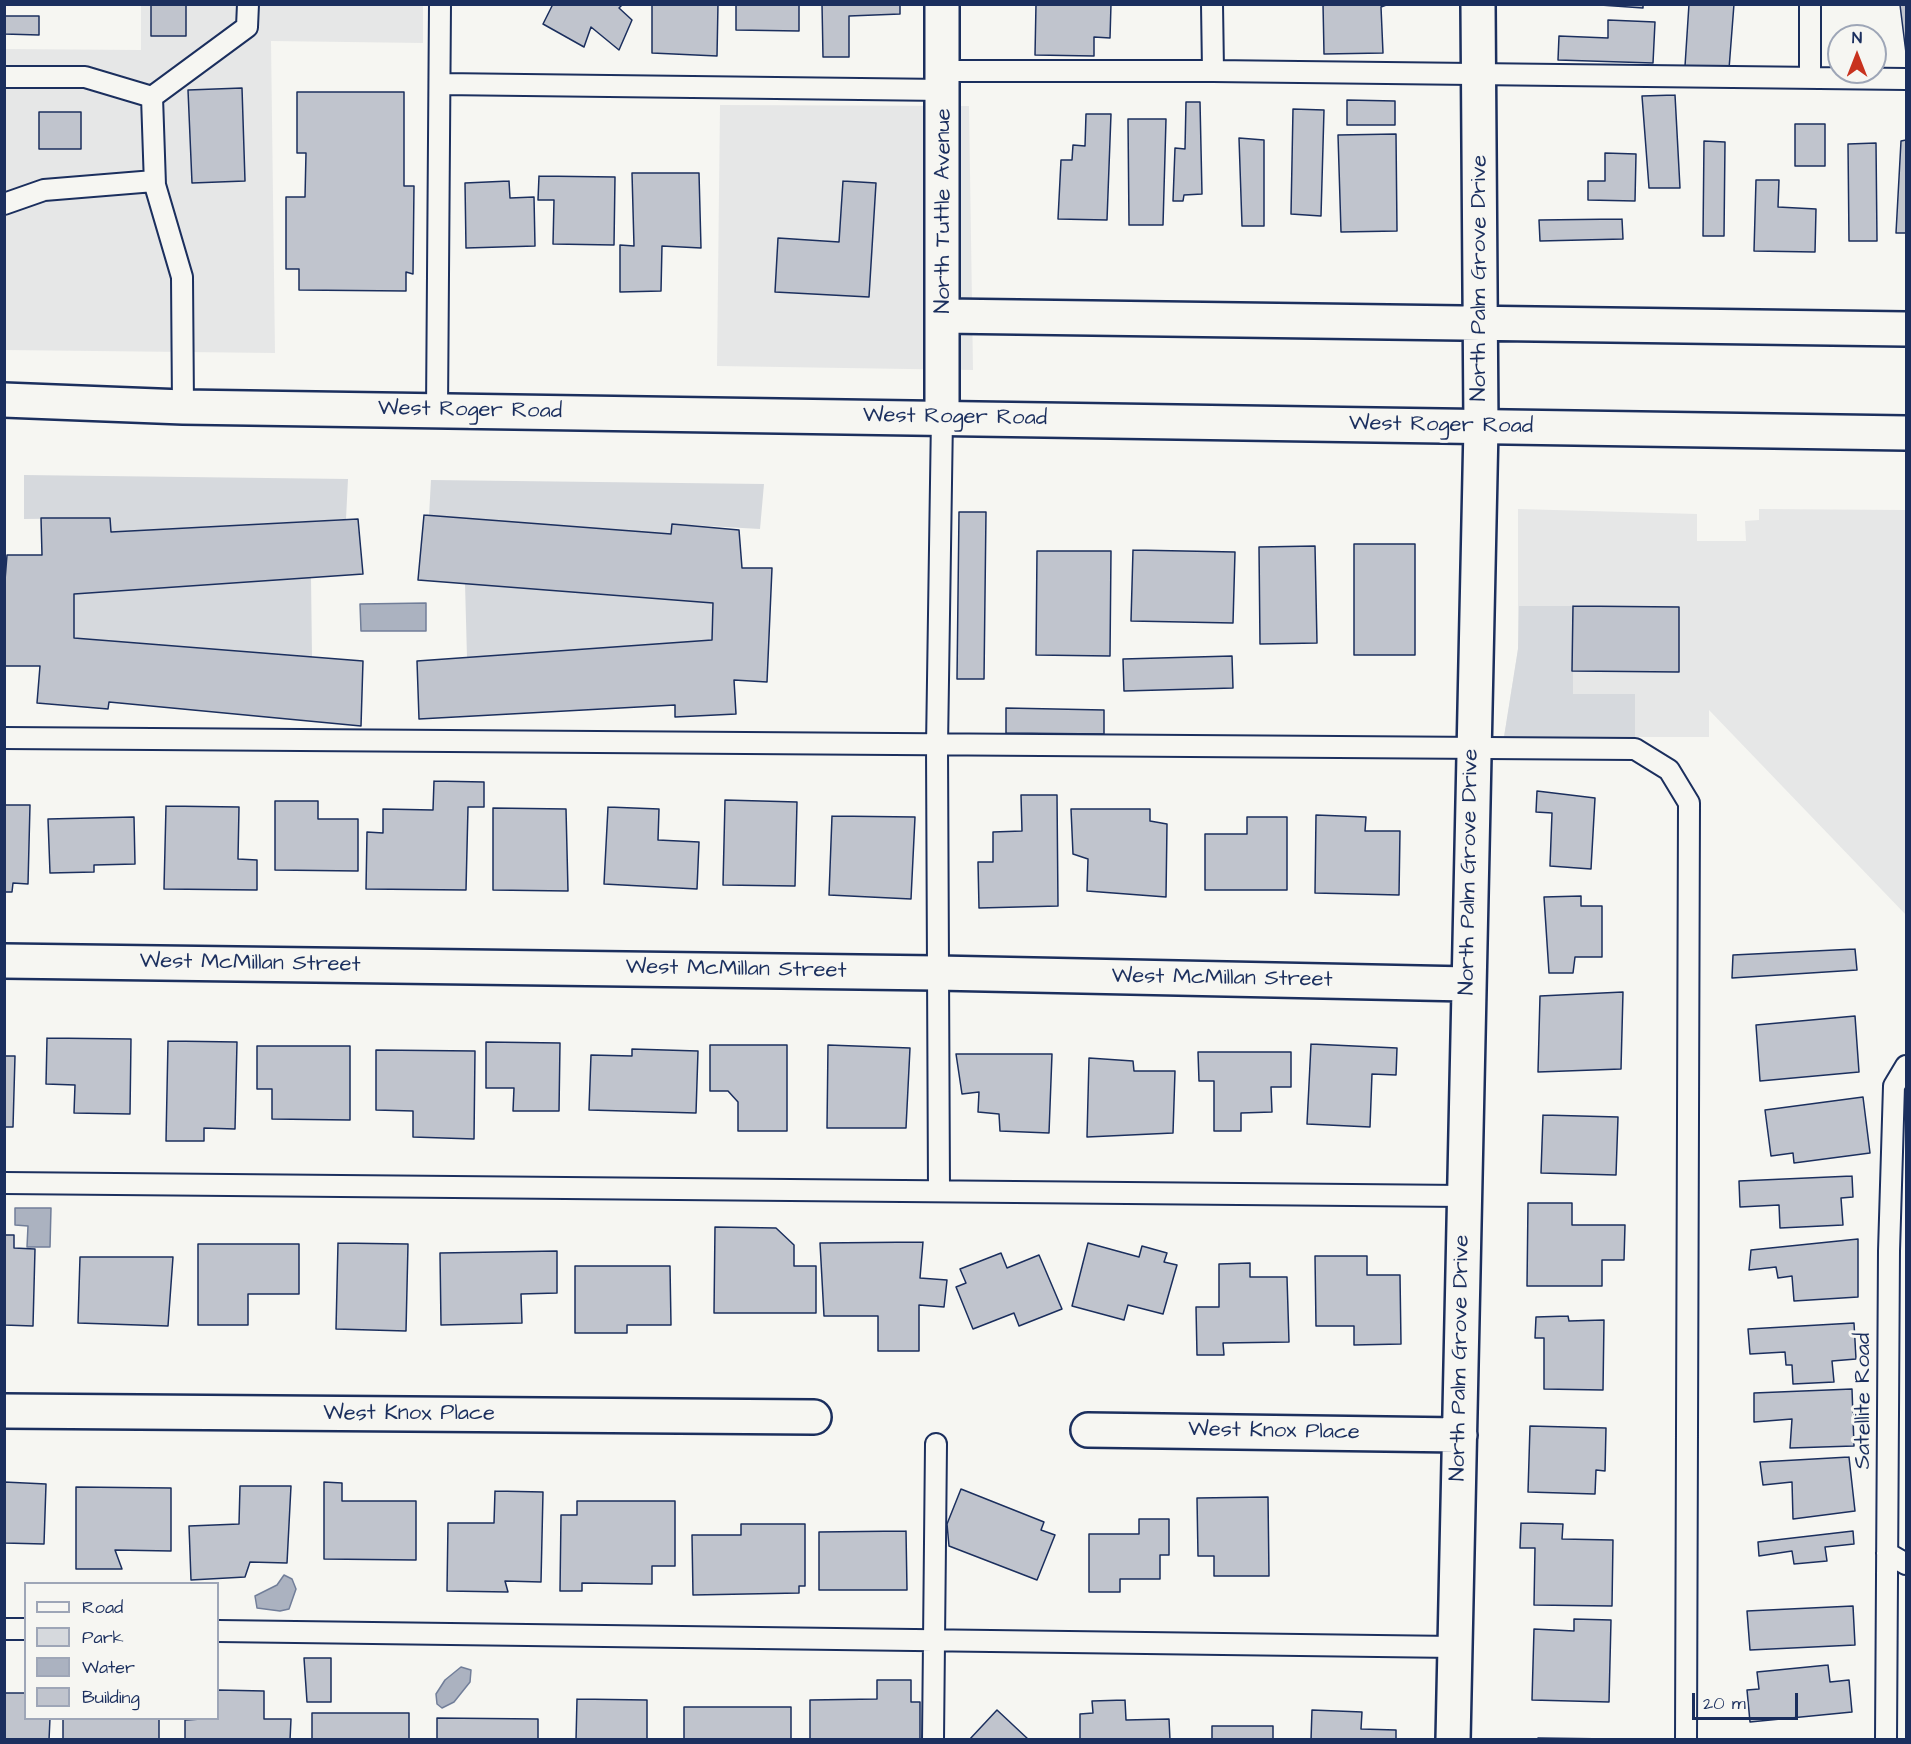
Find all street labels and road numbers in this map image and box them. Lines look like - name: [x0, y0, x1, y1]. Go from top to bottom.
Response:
- street label: North Tuttle Avenue: [931, 108, 957, 314]
- street label: North Palm Grove Drive: [1467, 155, 1493, 401]
- street label: West Roger Road: [378, 396, 562, 426]
- street label: West Roger Road: [863, 403, 1047, 433]
- street label: West Roger Road: [1349, 411, 1533, 441]
- street label: North Palm Grove Drive: [1455, 749, 1485, 995]
- street label: West McMillan Street: [139, 949, 361, 979]
- street label: West McMillan Street: [625, 955, 847, 985]
- street label: West McMillan Street: [1111, 964, 1333, 994]
- street label: North Palm Grove Drive: [1446, 1235, 1476, 1481]
- street label: Satellite Road: [1851, 1333, 1877, 1469]
- street label: West Knox Place: [323, 1401, 495, 1427]
- street label: West Knox Place: [1188, 1417, 1360, 1447]

